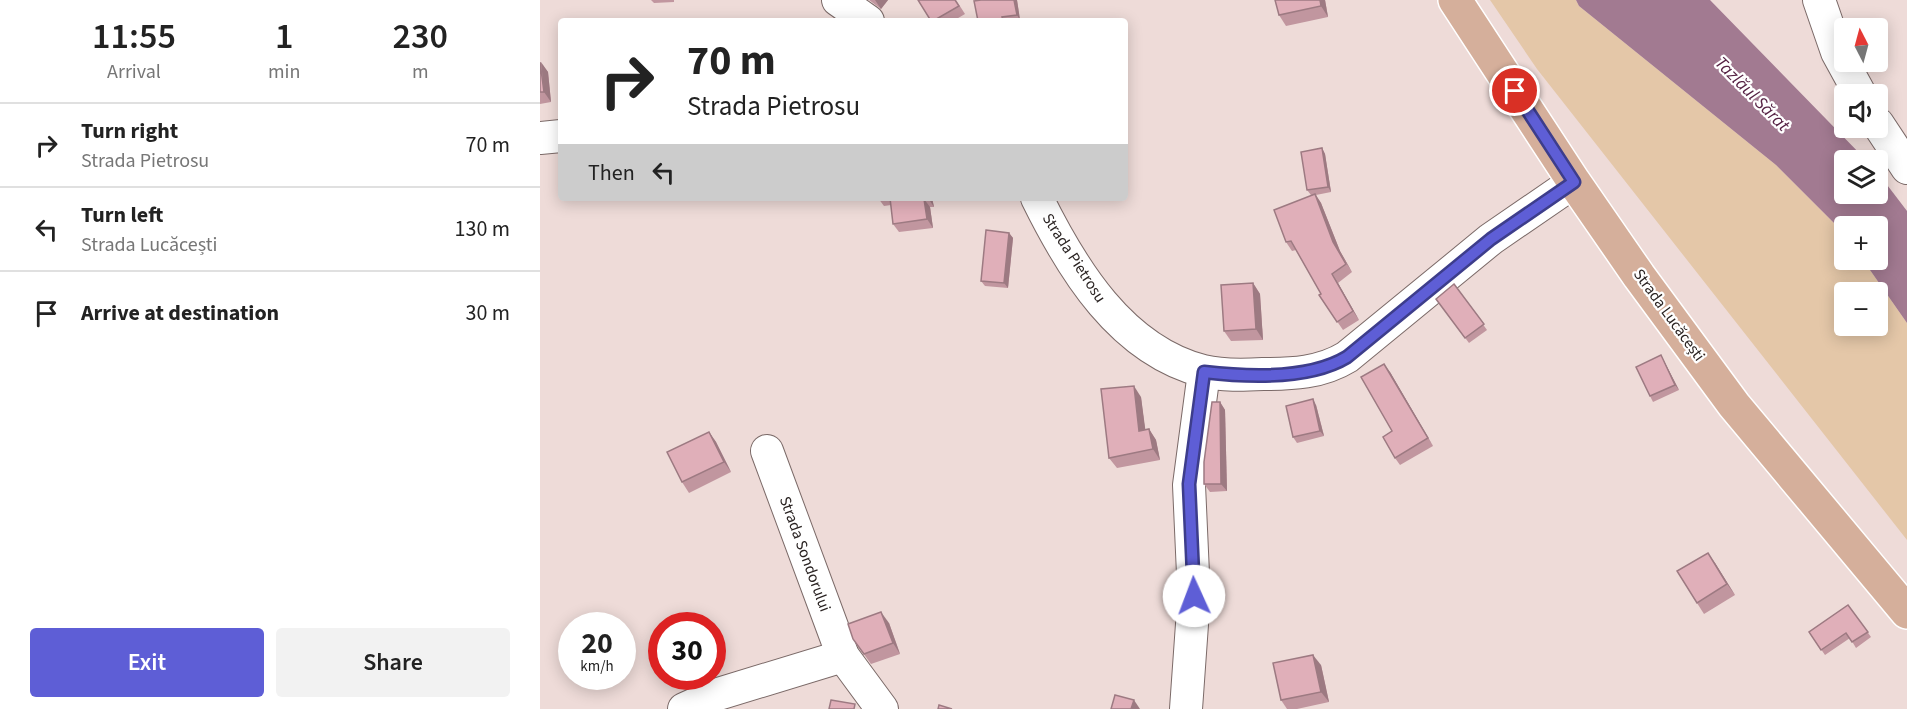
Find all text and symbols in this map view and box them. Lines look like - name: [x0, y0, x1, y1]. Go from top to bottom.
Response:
- text: 11:55: [92, 11, 176, 62]
- text: 1: [275, 11, 293, 62]
- text: 230: [392, 11, 448, 62]
- north arrow: [1834, 18, 1888, 72]
- map controls: [1834, 18, 1888, 336]
- text: 70 m: [687, 31, 776, 91]
- icon: right: [588, 42, 666, 120]
- water label: Tazlăul Sărat: [1709, 51, 1796, 138]
- text: Arrival: [107, 58, 161, 86]
- text: min: [268, 58, 300, 86]
- text: m: [412, 58, 428, 86]
- pin: [1489, 65, 1540, 116]
- icon: arrive: [1498, 74, 1531, 107]
- button: sound: [1834, 84, 1888, 138]
- text: Strada Pietrosu: [687, 87, 860, 126]
- text: Turn right: [81, 115, 178, 147]
- icon: right: [30, 129, 63, 162]
- text: 70 m: [465, 129, 510, 161]
- text: Strada Pietrosu: [81, 147, 209, 175]
- button: layers: [1834, 150, 1888, 204]
- icon: left: [647, 156, 680, 189]
- text: Then: [588, 157, 635, 189]
- text: Turn left: [81, 199, 163, 231]
- street label: Strada Pietrosu: [1037, 209, 1111, 307]
- icon: left: [30, 213, 63, 246]
- text: 130 m: [455, 213, 510, 245]
- button: +: [1834, 216, 1888, 270]
- text: Strada Lucăcești: [81, 231, 217, 259]
- street label: Strada Lucăcești: [1628, 264, 1710, 366]
- button: −: [1834, 282, 1888, 336]
- icon: arrive: [30, 297, 63, 330]
- text: Arrive at destination: [81, 297, 279, 329]
- text: 30 m: [465, 297, 510, 329]
- street label: Strada Sondorului: [774, 493, 836, 615]
- position arrow: [1162, 564, 1226, 628]
- speed limit sign: 30: [648, 612, 726, 690]
- text: 20: [581, 622, 613, 665]
- button: Exit: [30, 628, 264, 697]
- button: Share: [276, 628, 510, 697]
- text: km/h: [580, 656, 614, 677]

